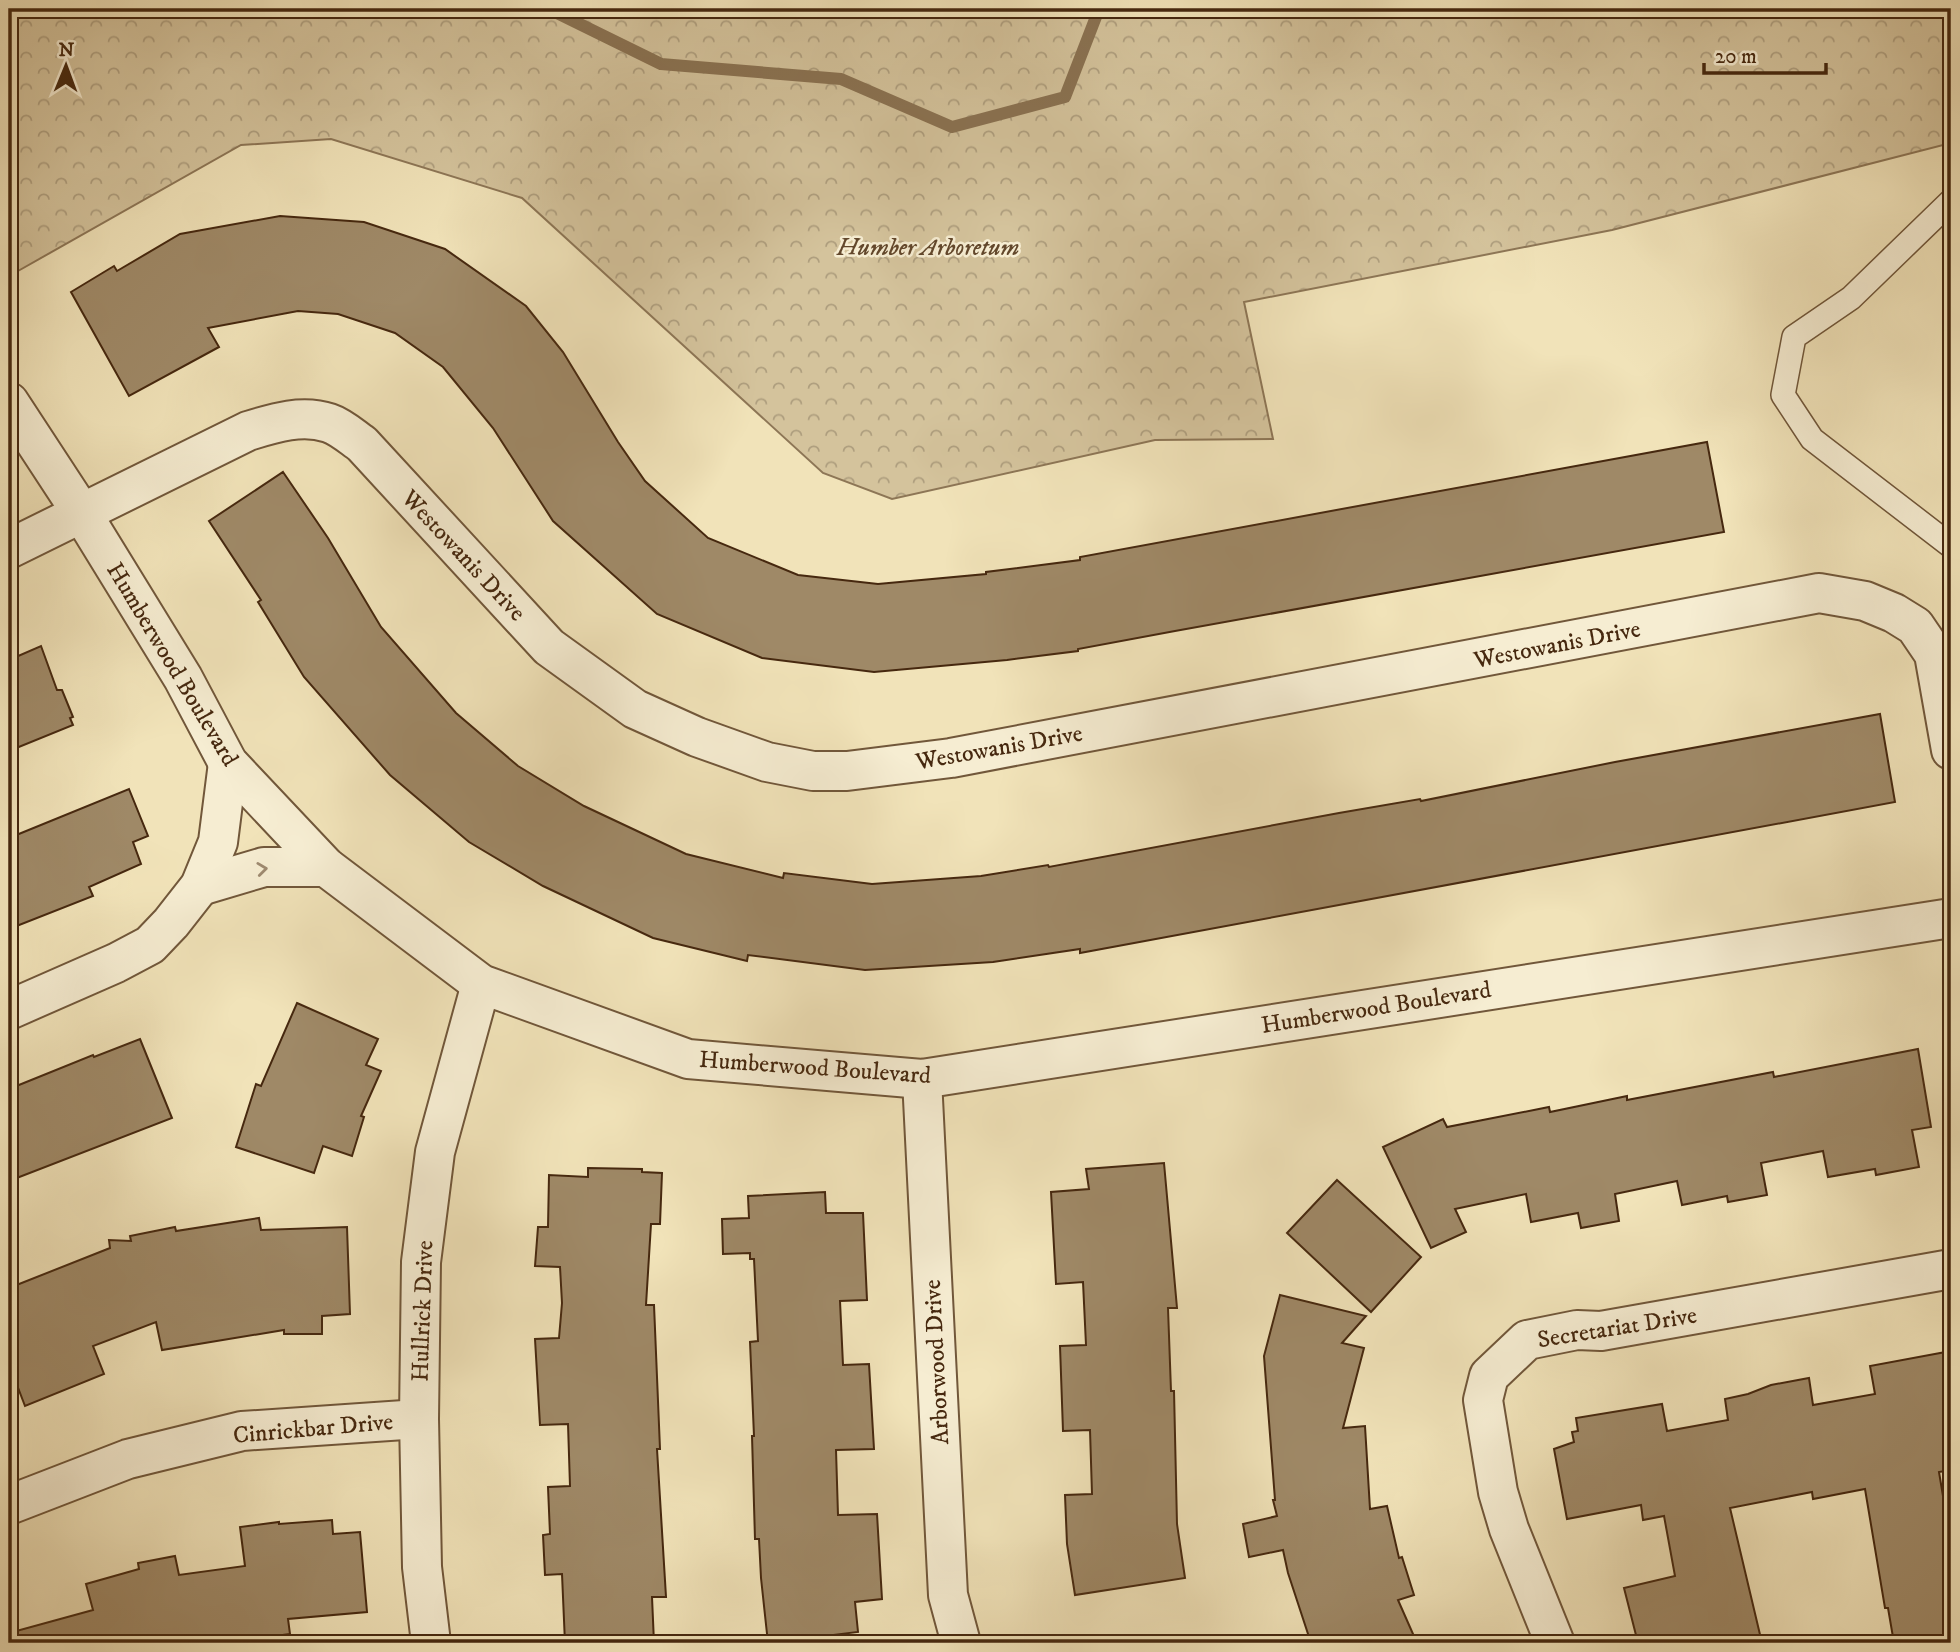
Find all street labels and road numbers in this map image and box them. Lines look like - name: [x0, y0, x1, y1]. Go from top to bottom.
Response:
- street label: Westowanis Drive: [394, 483, 532, 628]
- street label: Humberwood Boulevard: [99, 557, 245, 772]
- street label: Westowanis Drive: [1470, 614, 1643, 676]
- street label: Westowanis Drive: [912, 719, 1085, 778]
- street label: Humberwood Boulevard: [1259, 975, 1493, 1041]
- street label: Humberwood Boulevard: [698, 1045, 932, 1091]
- street label: Hullrick Drive: [406, 1240, 440, 1382]
- street label: Arborwood Drive: [918, 1279, 956, 1445]
- street label: Secretariat Drive: [1535, 1301, 1699, 1355]
- street label: Cinrickbar Drive: [232, 1407, 395, 1451]

